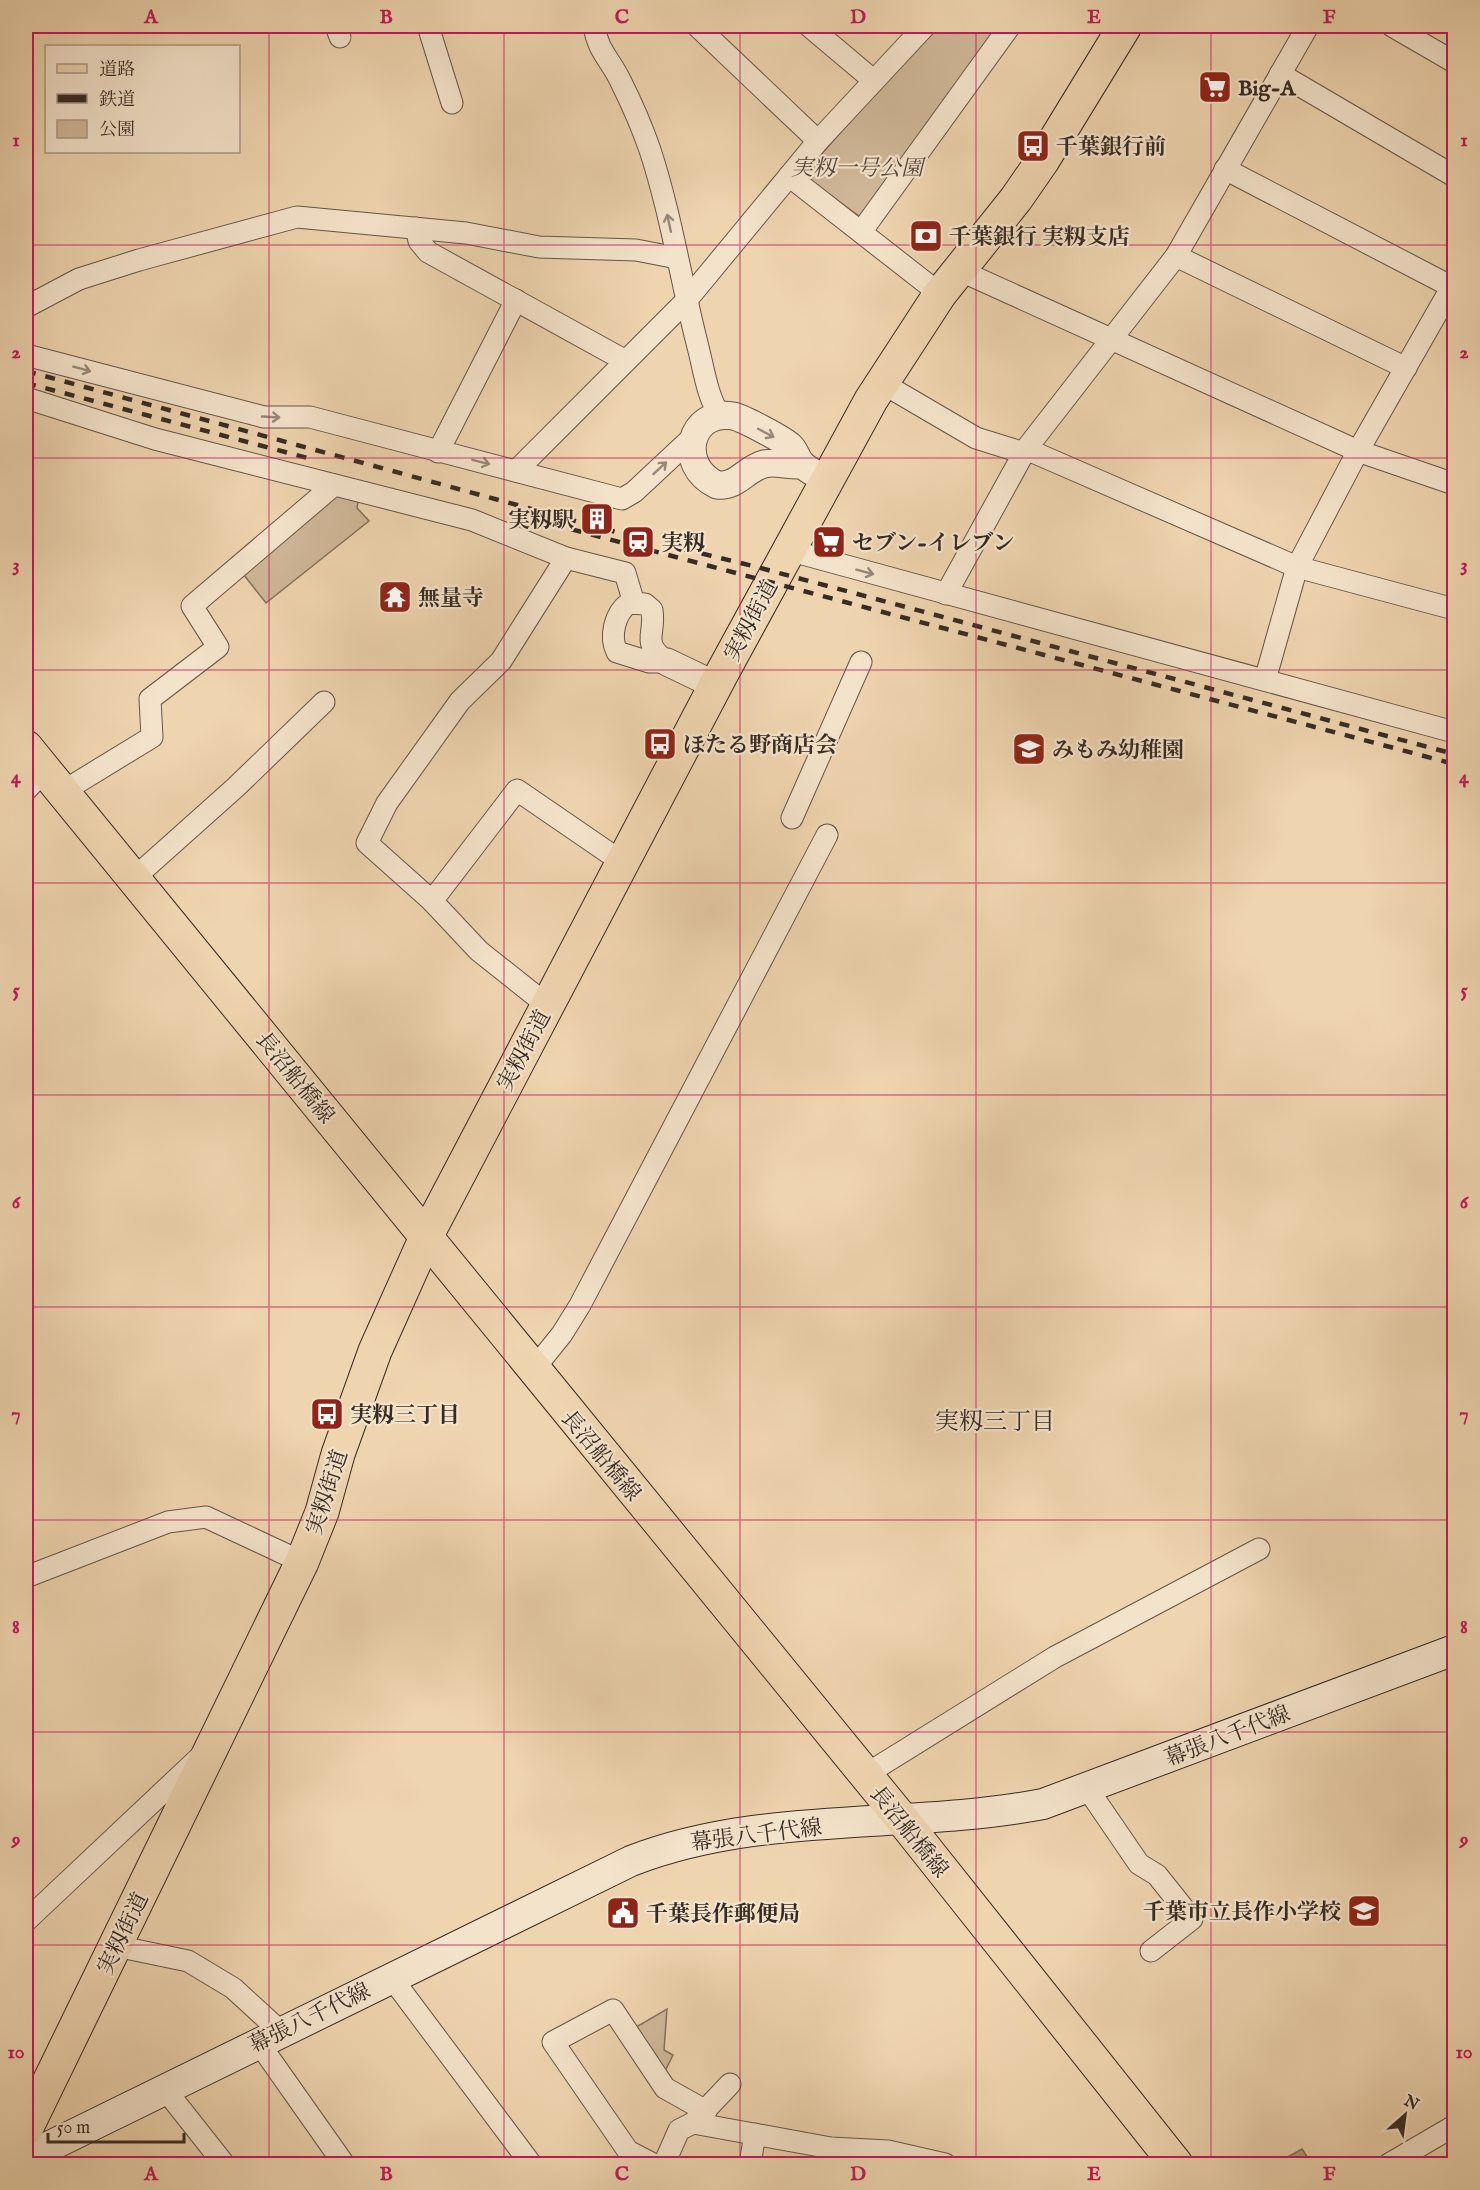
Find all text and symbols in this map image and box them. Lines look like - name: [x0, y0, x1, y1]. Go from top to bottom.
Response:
- text: A: [143, 5, 159, 30]
- text: B: [379, 5, 393, 30]
- text: C: [615, 5, 629, 30]
- text: D: [850, 5, 866, 30]
- text: E: [1087, 5, 1101, 30]
- text: F: [1323, 5, 1336, 30]
- legend: [45, 45, 240, 153]
- text: 道路: [99, 59, 135, 82]
- supermarket icon: Big-A: [1197, 69, 1233, 105]
- place label: Big-A: [1238, 75, 1297, 103]
- text: 鉄道: [99, 89, 135, 112]
- text: 公園: [99, 119, 135, 142]
- text: 1: [12, 128, 20, 153]
- bus stop icon: 千葉銀行前: [1015, 128, 1051, 164]
- text: 1: [1460, 128, 1468, 153]
- place label: 千葉銀行前: [1056, 134, 1166, 162]
- park label: 実籾一号公園: [791, 155, 926, 183]
- one-way arrow: [663, 214, 675, 233]
- bank icon: 千葉銀行 実籾支店: [908, 218, 944, 254]
- place label: 千葉銀行 実籾支店: [949, 224, 1130, 252]
- text: 2: [11, 340, 21, 365]
- text: 2: [1459, 340, 1469, 365]
- one-way arrow: [72, 364, 91, 376]
- one-way arrow: [261, 411, 280, 422]
- one-way arrow: [757, 427, 774, 439]
- one-way arrow: [471, 457, 490, 469]
- one-way arrow: [652, 460, 667, 475]
- building icon: 実籾駅: [579, 501, 615, 537]
- place label: 実籾駅: [508, 507, 574, 535]
- station icon: 実籾: [620, 524, 656, 560]
- supermarket icon: セブン-イレブン: [811, 524, 847, 560]
- place label: 実籾: [661, 530, 705, 558]
- place label: セブン-イレブン: [852, 530, 1014, 558]
- text: 3: [12, 553, 20, 578]
- text: 3: [1460, 553, 1468, 578]
- one-way arrow: [855, 566, 874, 578]
- street label: 実籾街道: [719, 576, 785, 666]
- temple icon: 無量寺: [377, 579, 413, 615]
- place label: 無量寺: [418, 585, 484, 613]
- bus stop icon: ほたる野商店会: [642, 726, 678, 762]
- school or university icon: みもみ幼稚園: [1011, 731, 1047, 767]
- place label: ほたる野商店会: [683, 732, 837, 760]
- place label: みもみ幼稚園: [1052, 737, 1184, 765]
- text: 4: [11, 765, 22, 790]
- text: 4: [1459, 765, 1470, 790]
- text: 5: [12, 978, 20, 1003]
- text: 5: [1460, 978, 1468, 1003]
- street label: 実籾街道: [492, 1006, 558, 1096]
- street label: 長沼船橋線: [249, 1027, 340, 1130]
- text: 6: [12, 1190, 22, 1215]
- text: 6: [1460, 1190, 1470, 1215]
- bus stop icon: 実籾三丁目: [309, 1396, 345, 1432]
- text: 7: [11, 1402, 21, 1427]
- place label: 実籾三丁目: [350, 1402, 460, 1430]
- text: 7: [1459, 1402, 1469, 1427]
- street label: 長沼船橋線: [554, 1405, 647, 1507]
- district label: 実籾三丁目: [935, 1407, 1055, 1438]
- street label: 実籾街道: [301, 1446, 355, 1539]
- text: 8: [12, 1615, 20, 1640]
- text: 8: [1460, 1615, 1468, 1640]
- street label: 幕張八千代線: [1161, 1700, 1294, 1774]
- street label: 長沼船橋線: [863, 1781, 954, 1884]
- street label: 幕張八千代線: [689, 1814, 823, 1858]
- text: 9: [11, 1827, 21, 1852]
- text: 9: [1459, 1827, 1469, 1852]
- street label: 実籾街道: [92, 1888, 156, 1980]
- school or university icon: 千葉市立長作小学校: [1346, 1893, 1382, 1929]
- public building icon: 千葉長作郵便局: [605, 1895, 641, 1931]
- place label: 千葉市立長作小学校: [1143, 1899, 1341, 1927]
- place label: 千葉長作郵便局: [646, 1901, 800, 1929]
- street label: 幕張八千代線: [244, 1977, 375, 2060]
- text: 10: [7, 2040, 25, 2065]
- text: 10: [1455, 2040, 1473, 2065]
- north arrow: [1375, 2085, 1435, 2145]
- text: N: [1399, 2091, 1422, 2116]
- scale bar: [48, 2106, 184, 2144]
- text: 50 m: [57, 2117, 90, 2140]
- text: A: [143, 2162, 159, 2187]
- text: B: [379, 2162, 393, 2187]
- text: C: [615, 2162, 629, 2187]
- text: D: [850, 2162, 866, 2187]
- text: E: [1087, 2162, 1101, 2187]
- text: F: [1323, 2162, 1336, 2187]

